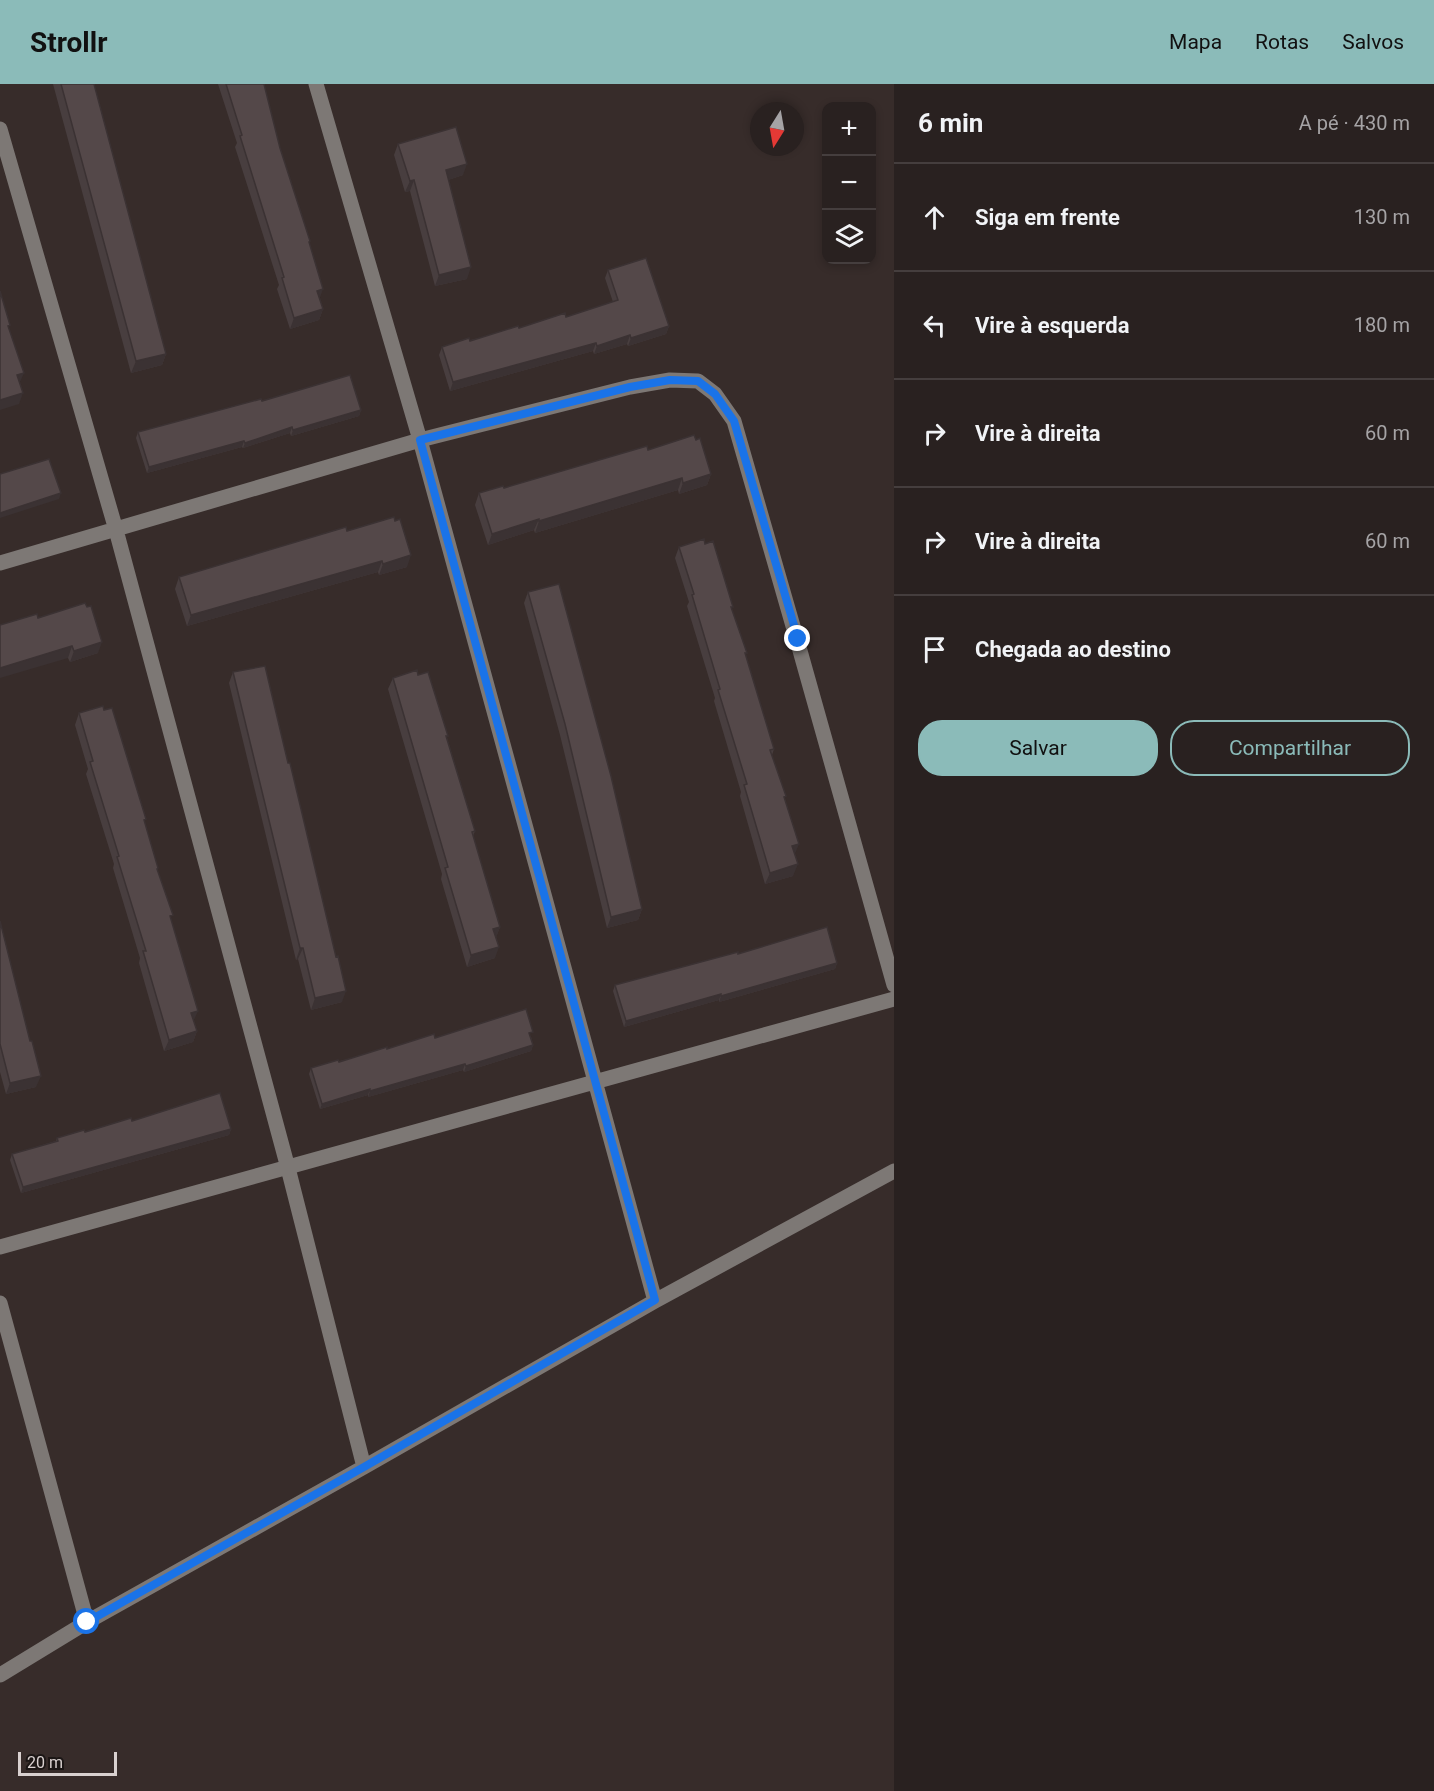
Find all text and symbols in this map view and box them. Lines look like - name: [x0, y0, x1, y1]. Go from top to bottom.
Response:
- text: Strollr: [30, 26, 107, 59]
- text: Mapa: [1169, 30, 1222, 54]
- text: Rotas: [1255, 30, 1309, 54]
- text: Salvos: [1342, 30, 1404, 54]
- north arrow: [750, 102, 804, 156]
- map controls: [822, 102, 876, 264]
- button: +: [822, 102, 876, 156]
- text: 6 min: [918, 108, 983, 138]
- text: A pé · 430 m: [1299, 111, 1410, 135]
- button: −: [822, 156, 876, 210]
- icon: ahead: [918, 201, 951, 234]
- text: Siga em frente: [975, 205, 1120, 230]
- text: 130 m: [1354, 205, 1410, 229]
- button: layers: [822, 210, 876, 264]
- icon: left: [918, 309, 951, 342]
- text: Vire à esquerda: [975, 313, 1129, 338]
- text: 180 m: [1354, 313, 1410, 337]
- icon: right: [918, 417, 951, 450]
- text: Vire à direita: [975, 421, 1101, 446]
- text: 60 m: [1365, 421, 1410, 445]
- icon: right: [918, 525, 951, 558]
- text: Vire à direita: [975, 529, 1101, 554]
- text: 60 m: [1365, 529, 1410, 553]
- route end: [784, 625, 810, 651]
- icon: arrive: [918, 633, 951, 666]
- text: Chegada ao destino: [975, 637, 1171, 662]
- button: Salvar: [918, 720, 1158, 776]
- button: Compartilhar: [1170, 720, 1410, 776]
- route start: [73, 1608, 99, 1634]
- scale bar: [18, 1749, 117, 1776]
- text: 20 m: [27, 1753, 63, 1772]

